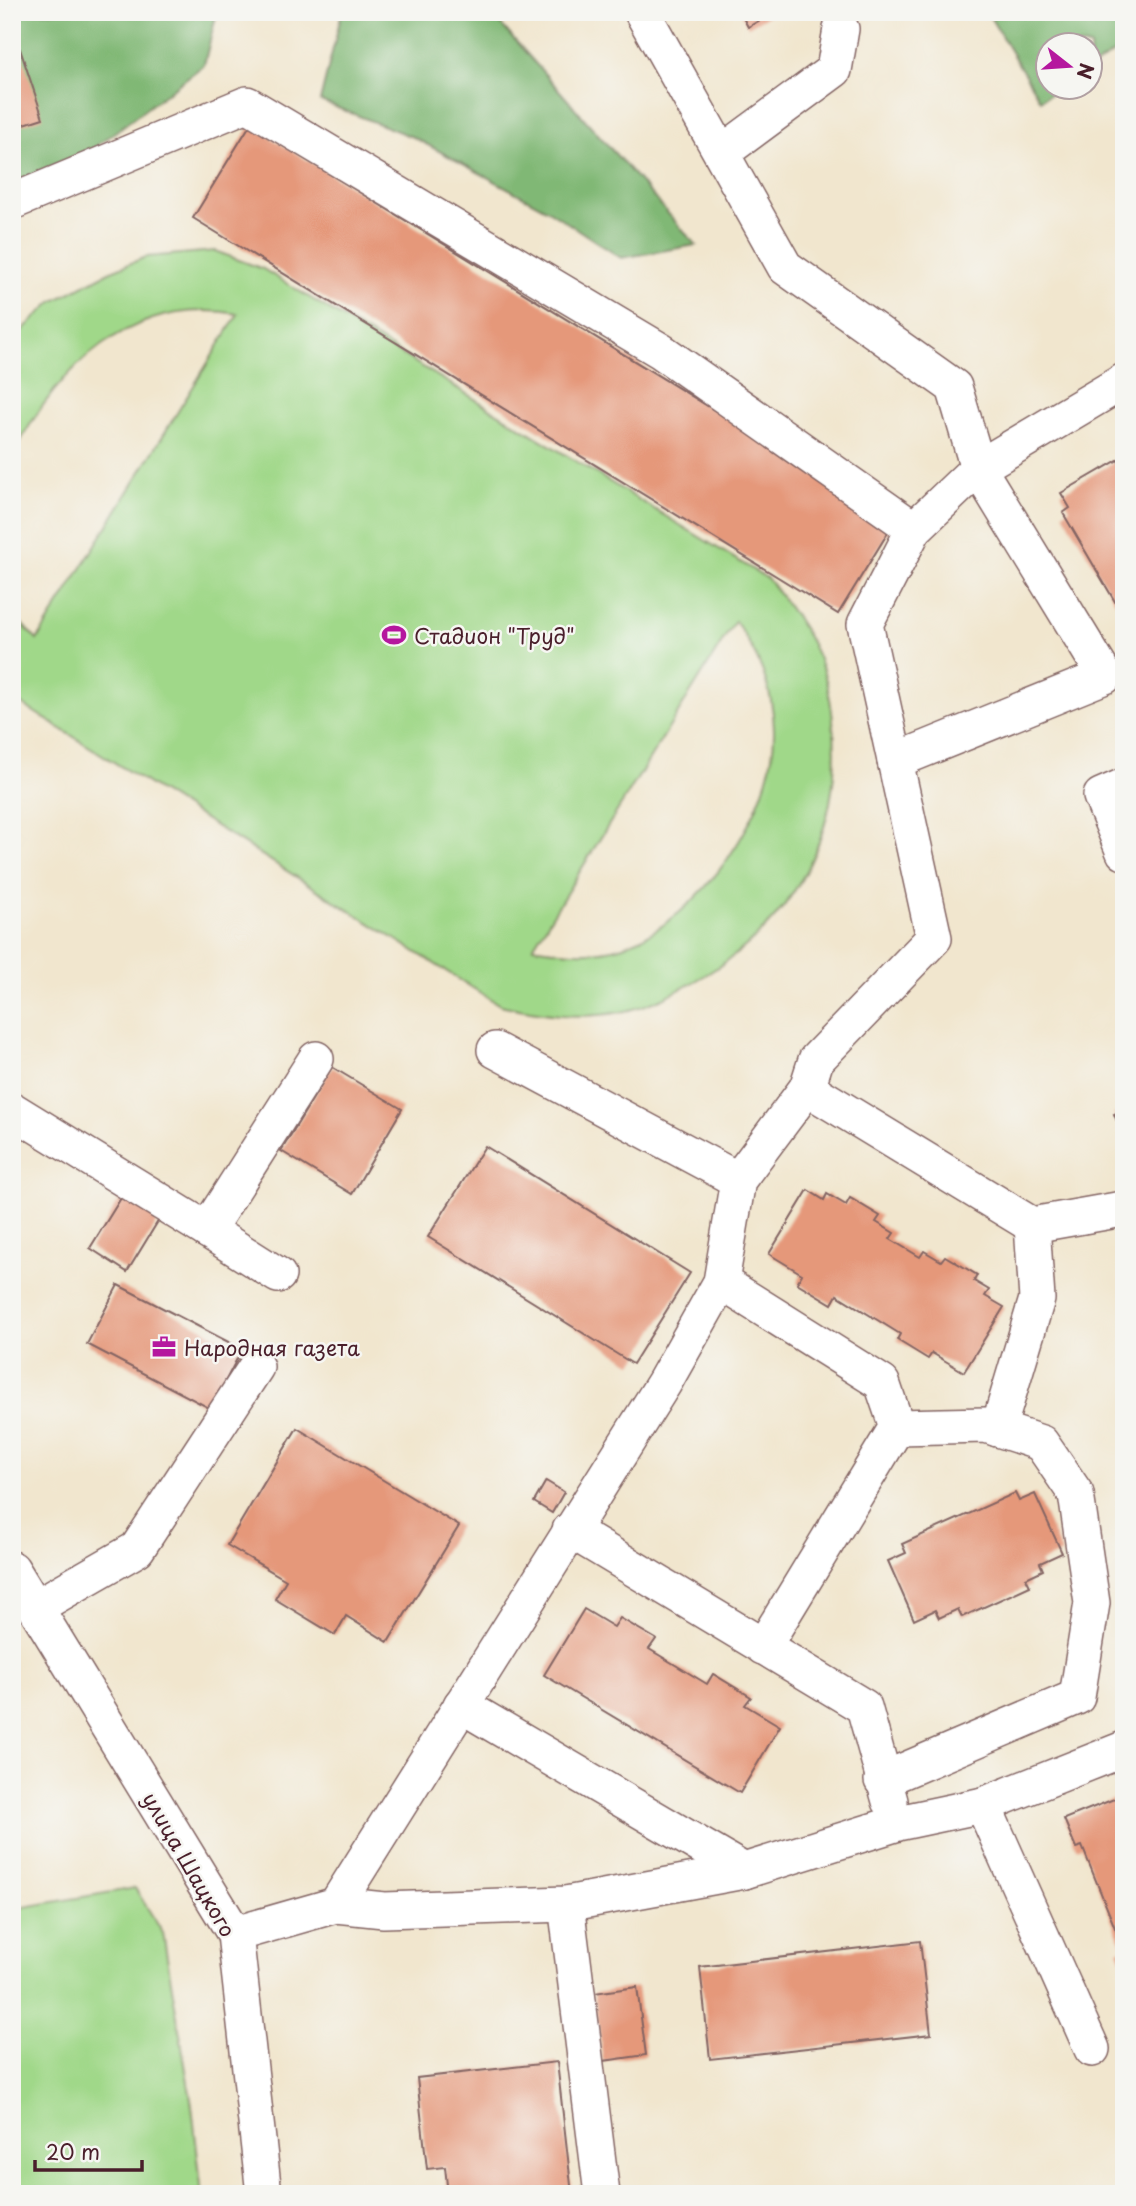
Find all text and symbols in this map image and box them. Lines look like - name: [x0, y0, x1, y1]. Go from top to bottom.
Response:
- north arrow: [1034, 32, 1104, 102]
- text: N: [1071, 60, 1102, 83]
- place label: Стадион "Труд": [414, 619, 575, 651]
- sports icon: Стадион "Труд": [380, 621, 408, 649]
- place label: Народная газета: [184, 1331, 360, 1363]
- office icon: Народная газета: [150, 1333, 178, 1361]
- street label: улица Шацкого: [135, 1785, 245, 1943]
- scale bar: [35, 2129, 142, 2173]
- text: 20 m: [46, 2135, 100, 2167]

